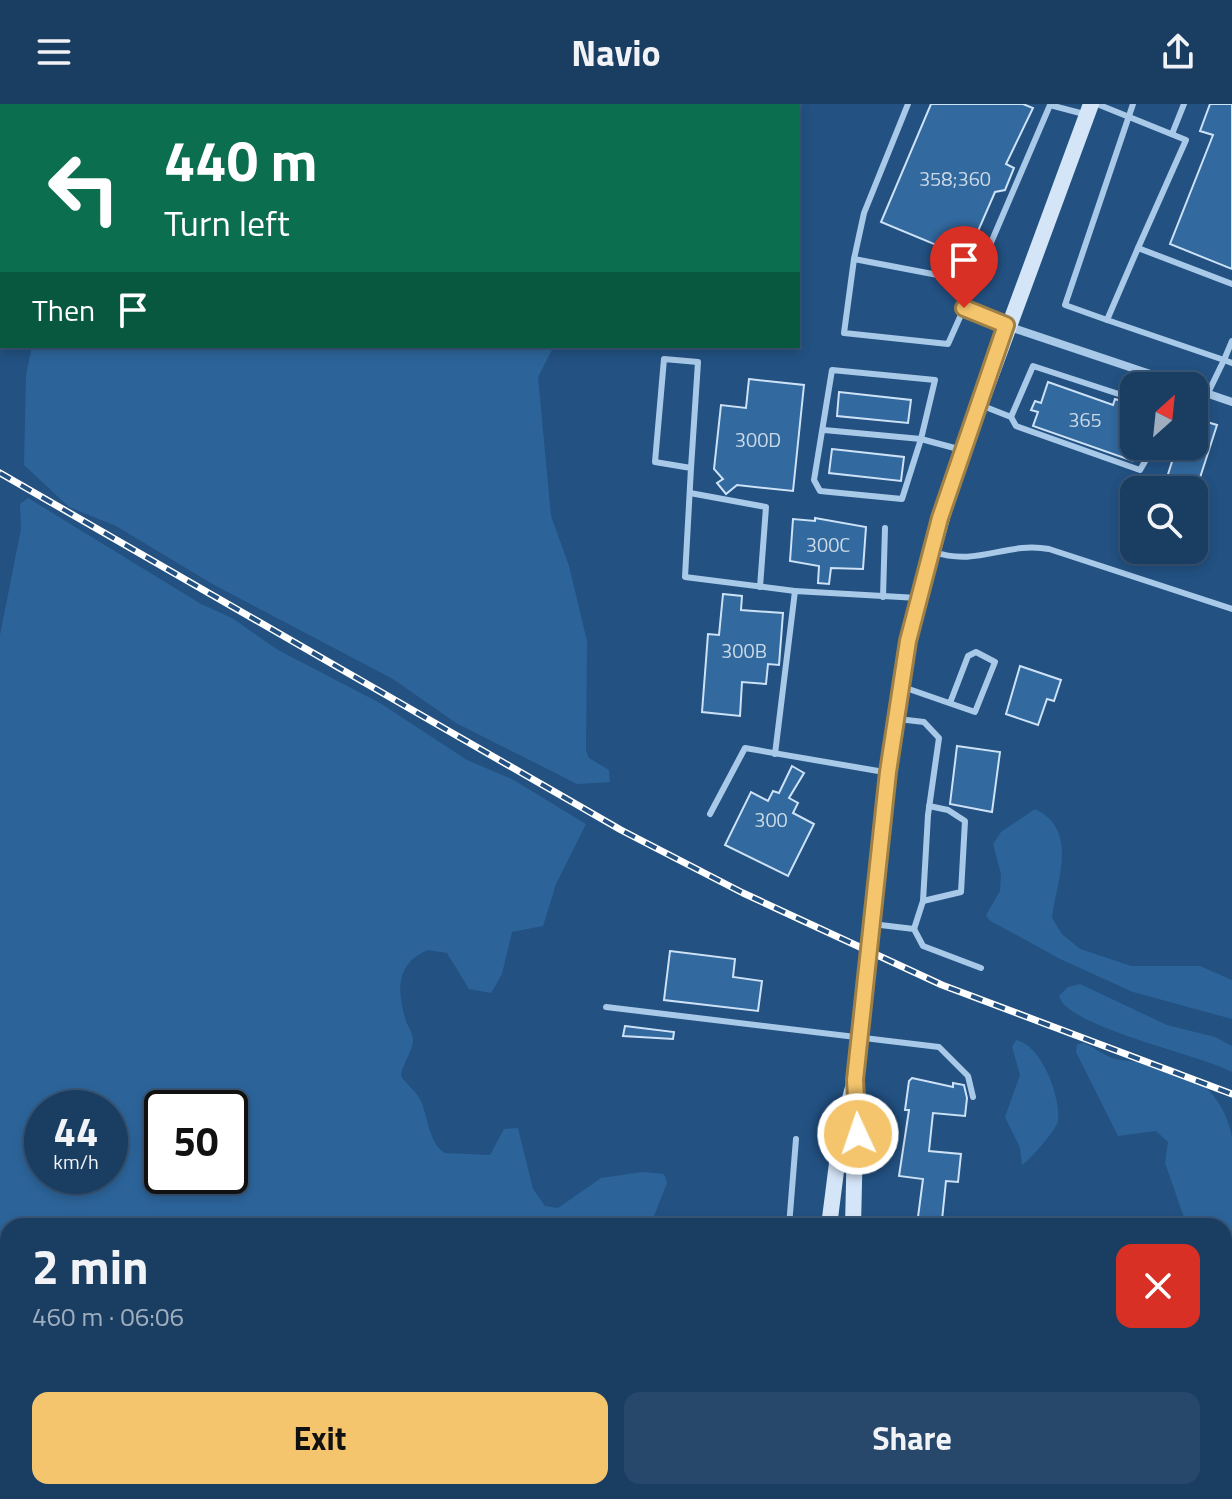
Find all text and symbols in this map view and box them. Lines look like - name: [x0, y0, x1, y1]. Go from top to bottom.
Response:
- text: Navio: [571, 25, 661, 80]
- icon: menu: [32, 30, 76, 74]
- icon: share: [1156, 30, 1200, 74]
- text: 440 m: [164, 118, 317, 203]
- icon: left: [32, 136, 136, 240]
- house number: 358;360: [919, 163, 991, 194]
- text: Turn left: [164, 195, 290, 250]
- pin: [930, 226, 998, 308]
- icon: arrive: [942, 238, 986, 282]
- text: Then: [32, 287, 95, 333]
- icon: arrive: [111, 288, 155, 332]
- north arrow: [1120, 372, 1208, 460]
- map controls: [1120, 372, 1208, 564]
- house number: 365: [1068, 404, 1102, 435]
- house number: 300D: [735, 424, 781, 455]
- button: search: [1120, 476, 1208, 564]
- house number: 300C: [806, 529, 850, 560]
- house number: 300B: [721, 635, 767, 666]
- house number: 300: [754, 804, 788, 835]
- speed limit sign: 50: [144, 1090, 248, 1194]
- position arrow: [816, 1092, 900, 1176]
- text: 44: [54, 1101, 98, 1162]
- text: km/h: [53, 1146, 99, 1177]
- text: 2 min: [32, 1230, 149, 1303]
- button: close: [1116, 1244, 1200, 1328]
- text: 460 m · 06:06: [32, 1297, 184, 1336]
- button: Exit: [32, 1392, 608, 1484]
- button: Share: [624, 1392, 1200, 1484]

